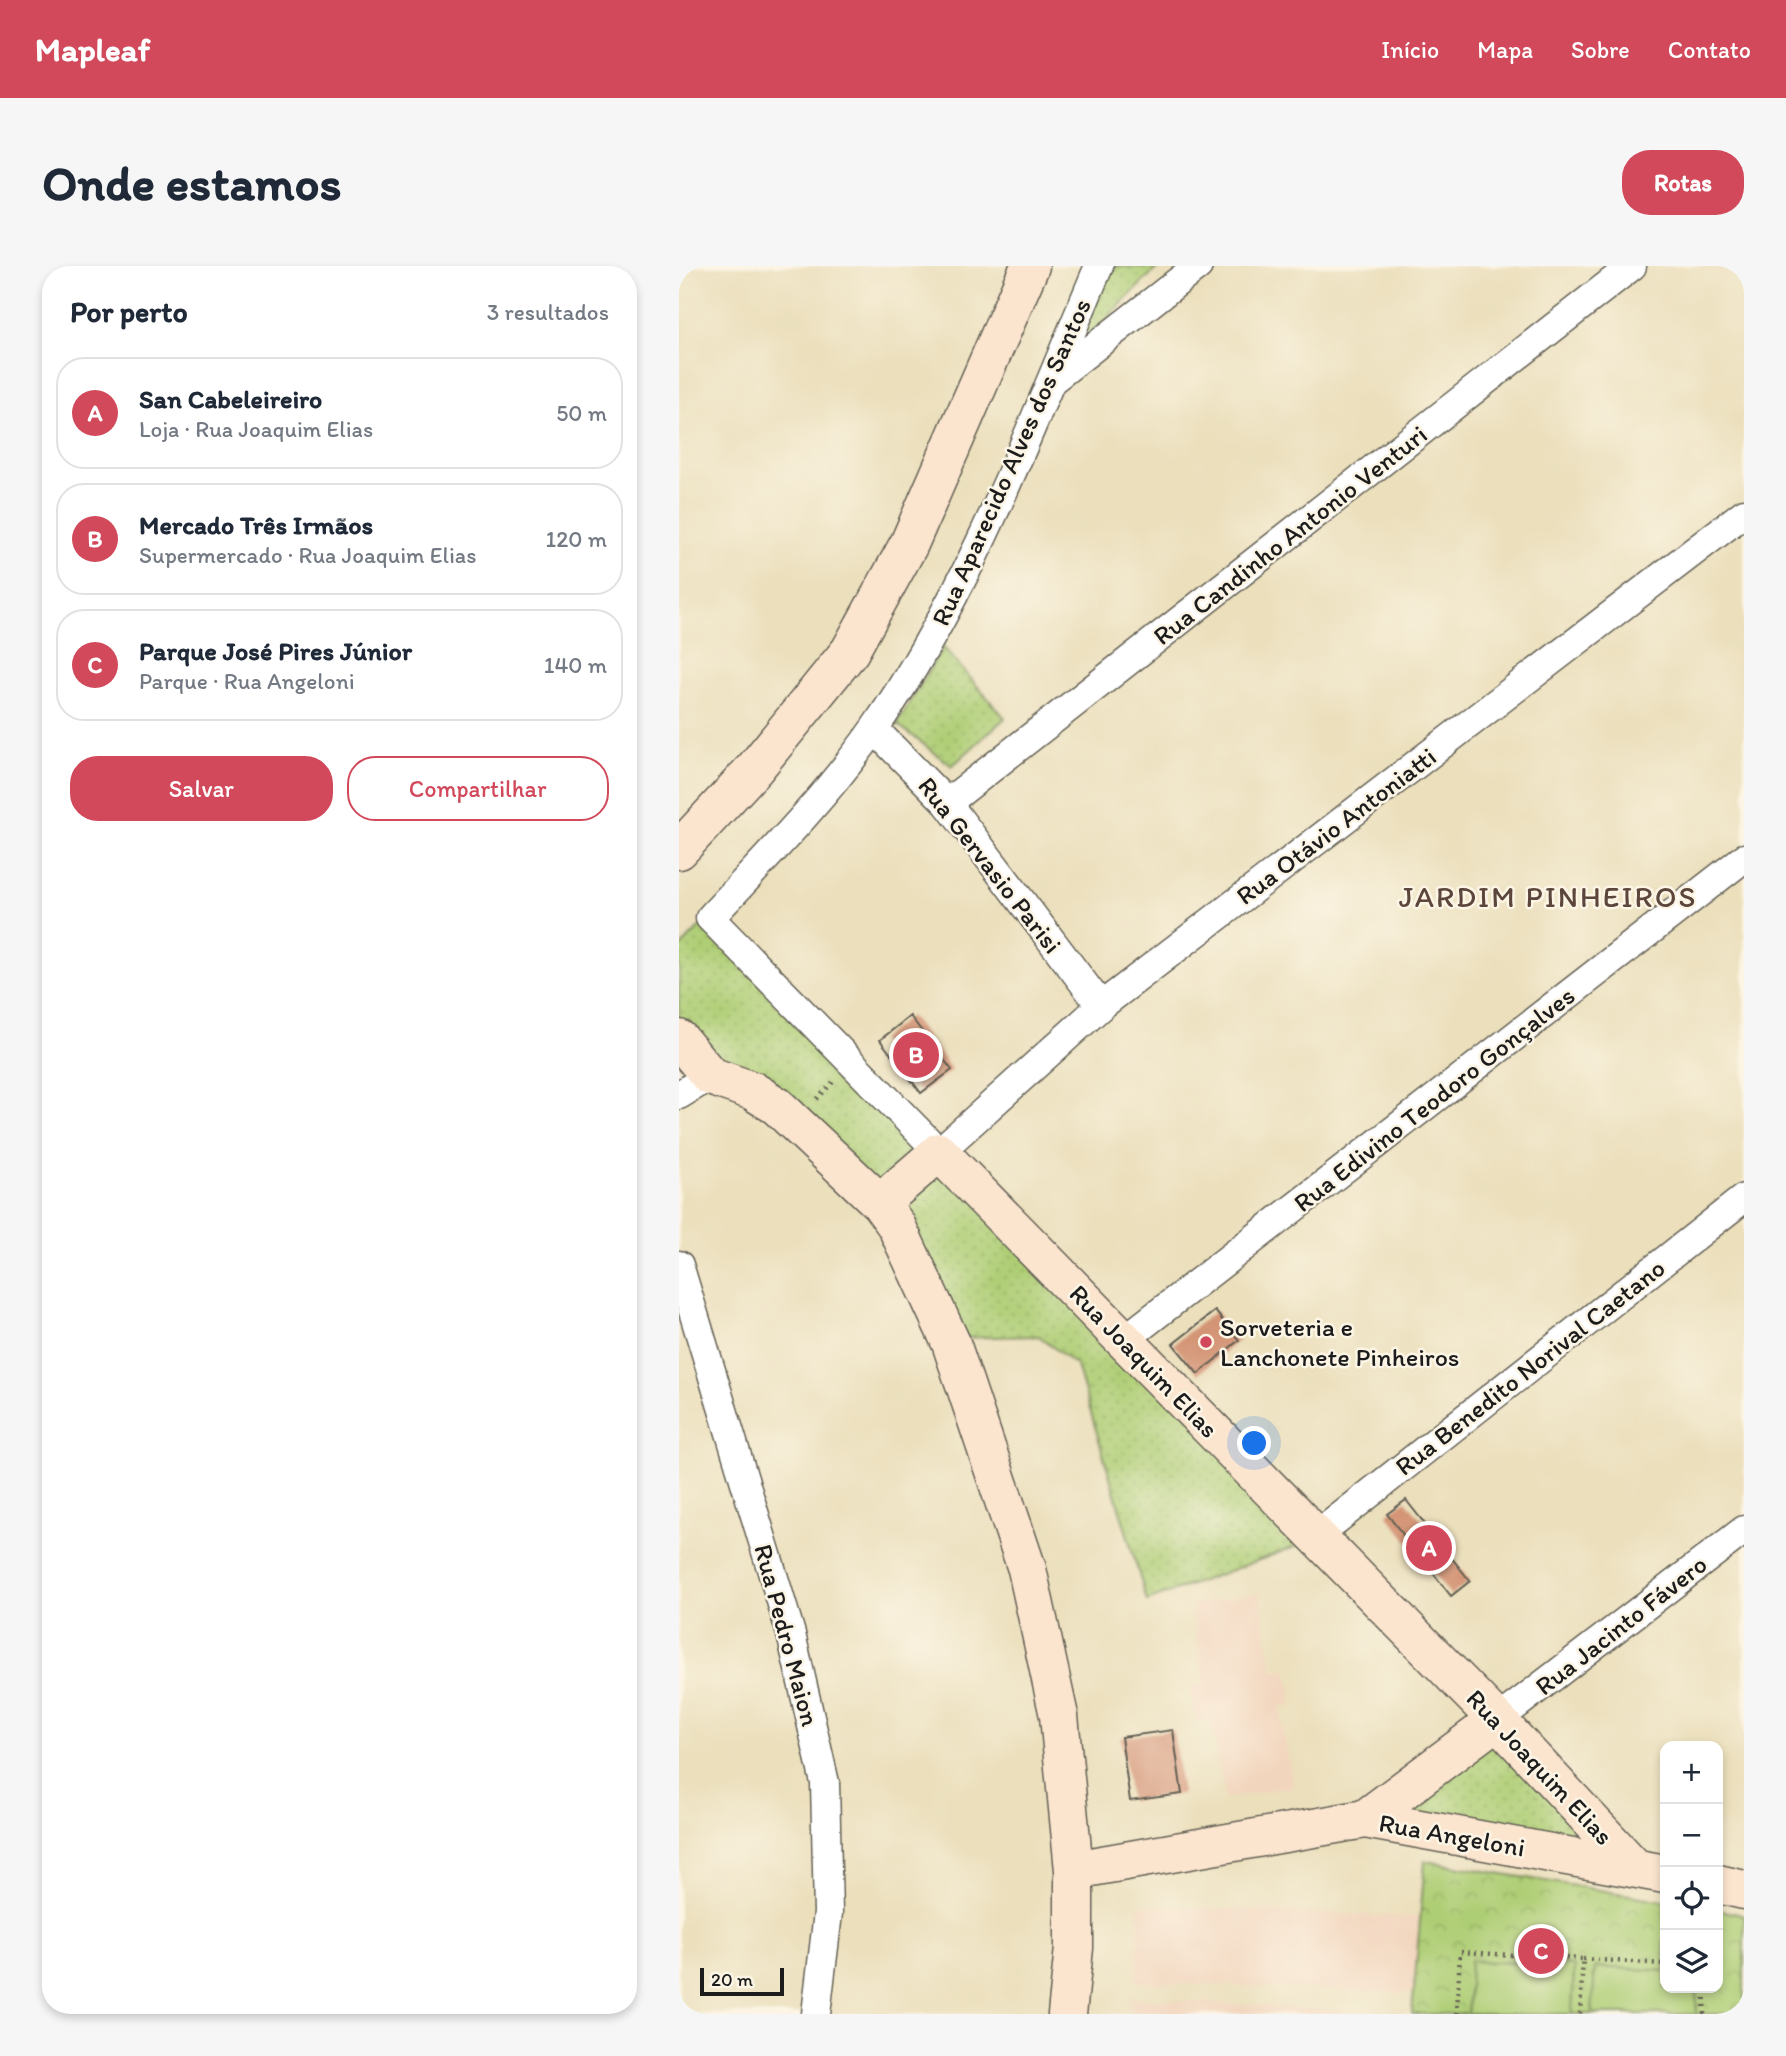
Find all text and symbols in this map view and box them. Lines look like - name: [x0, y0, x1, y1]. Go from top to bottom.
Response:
- text: Mapleaf: [35, 30, 150, 69]
- text: Início: [1381, 35, 1439, 64]
- text: Mapa: [1477, 35, 1533, 64]
- text: Sobre: [1571, 35, 1630, 64]
- text: Contato: [1668, 35, 1751, 64]
- button: Rotas: [1622, 150, 1744, 215]
- text: Onde estamos: [42, 153, 342, 212]
- text: Por perto: [70, 293, 188, 330]
- street label: Rua Aparecido Alves dos Santos: [924, 293, 1098, 631]
- text: 3 resultados: [487, 298, 609, 326]
- text: San Cabeleireiro: [139, 383, 322, 415]
- text: A: [88, 399, 102, 427]
- text: 50 m: [556, 399, 607, 427]
- text: Loja · Rua Joaquim Elias: [139, 415, 373, 443]
- street label: Rua Candinho Antonio Venturi: [1147, 418, 1433, 652]
- text: Mercado Três Irmãos: [139, 509, 373, 541]
- text: B: [88, 525, 102, 553]
- text: 120 m: [546, 525, 607, 553]
- text: Supermercado · Rua Joaquim Elias: [139, 541, 476, 569]
- text: Parque José Pires Júnior: [139, 635, 412, 667]
- text: C: [88, 651, 102, 679]
- text: 140 m: [544, 651, 607, 679]
- text: Parque · Rua Angeloni: [139, 667, 355, 695]
- street label: Rua Otávio Antoniatti: [1230, 740, 1442, 912]
- button: Salvar: [70, 756, 333, 821]
- button: Compartilhar: [347, 756, 609, 821]
- street label: Rua Gervasio Parisi: [911, 770, 1069, 960]
- district label: JARDIM PINHEIROS: [1399, 878, 1697, 915]
- street label: Rua Edivino Teodoro Gonçalves: [1287, 979, 1581, 1219]
- pin: B: [893, 1029, 939, 1081]
- street label: Rua Benedito Norival Caetano: [1389, 1252, 1671, 1482]
- street label: Rua Joaquim Elias: [1063, 1278, 1225, 1444]
- place label: Sorveteria e Lanchonete Pinheiros: [1220, 1311, 1460, 1373]
- marker: Sorveteria e Lanchonete Pinheiros: [1198, 1334, 1214, 1350]
- your location: [1237, 1426, 1271, 1460]
- pin: A: [1406, 1522, 1452, 1574]
- street label: Rua Pedro Maion: [747, 1540, 827, 1730]
- street label: Rua Jacinto Fávero: [1529, 1548, 1713, 1702]
- street label: Rua Joaquim Elias: [1460, 1683, 1620, 1851]
- map controls: [1660, 1741, 1723, 1993]
- button: +: [1660, 1741, 1723, 1804]
- button: −: [1660, 1804, 1723, 1867]
- street label: Rua Angeloni: [1376, 1806, 1528, 1864]
- button: locate: [1660, 1867, 1723, 1930]
- pin: C: [1518, 1925, 1564, 1977]
- button: layers: [1660, 1930, 1723, 1993]
- scale bar: [700, 1965, 784, 1997]
- text: 20 m: [711, 1968, 753, 1991]

